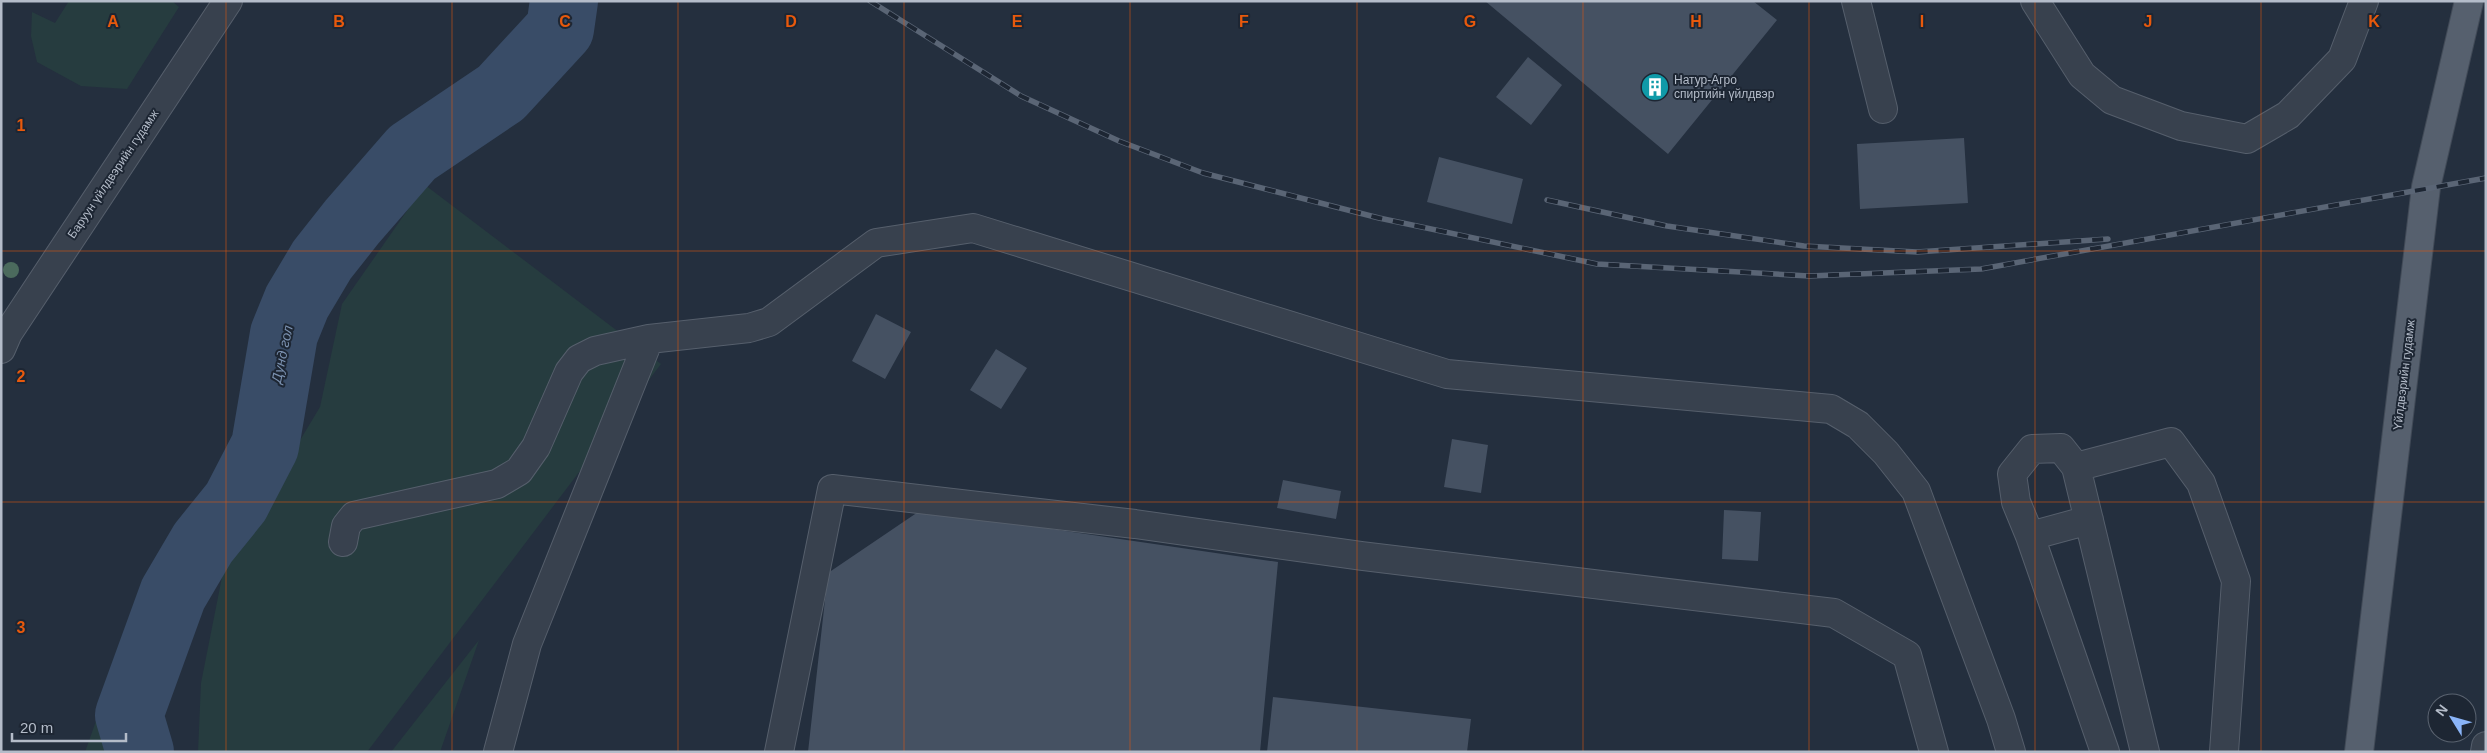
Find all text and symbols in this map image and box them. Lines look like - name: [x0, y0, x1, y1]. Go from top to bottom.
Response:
- text: A: [107, 13, 119, 30]
- text: B: [333, 13, 345, 30]
- text: C: [559, 13, 571, 30]
- text: D: [785, 13, 797, 30]
- text: E: [1012, 13, 1023, 30]
- text: F: [1239, 13, 1249, 30]
- text: G: [1464, 13, 1476, 30]
- text: H: [1690, 13, 1702, 30]
- text: I: [1920, 13, 1924, 30]
- text: J: [2144, 13, 2152, 30]
- text: K: [2368, 13, 2380, 30]
- building icon: Натур-Агро спиртийн үйлдвэр: [1640, 72, 1670, 102]
- place label: Натур-Агро спиртийн үйлдвэр: [1674, 73, 1775, 101]
- street label: Баруун үйлдвэрийн гудамж: [65, 107, 161, 241]
- text: 1: [17, 117, 26, 134]
- street label: Yйлдвэрийн гудамж: [2390, 319, 2418, 431]
- water label: Дунд гол: [268, 324, 296, 386]
- text: 2: [17, 368, 26, 385]
- text: 3: [17, 619, 26, 636]
- north arrow: [2427, 693, 2477, 743]
- text: N: [2432, 701, 2451, 719]
- scale bar: [12, 710, 126, 742]
- text: 20 m: [20, 719, 53, 736]

